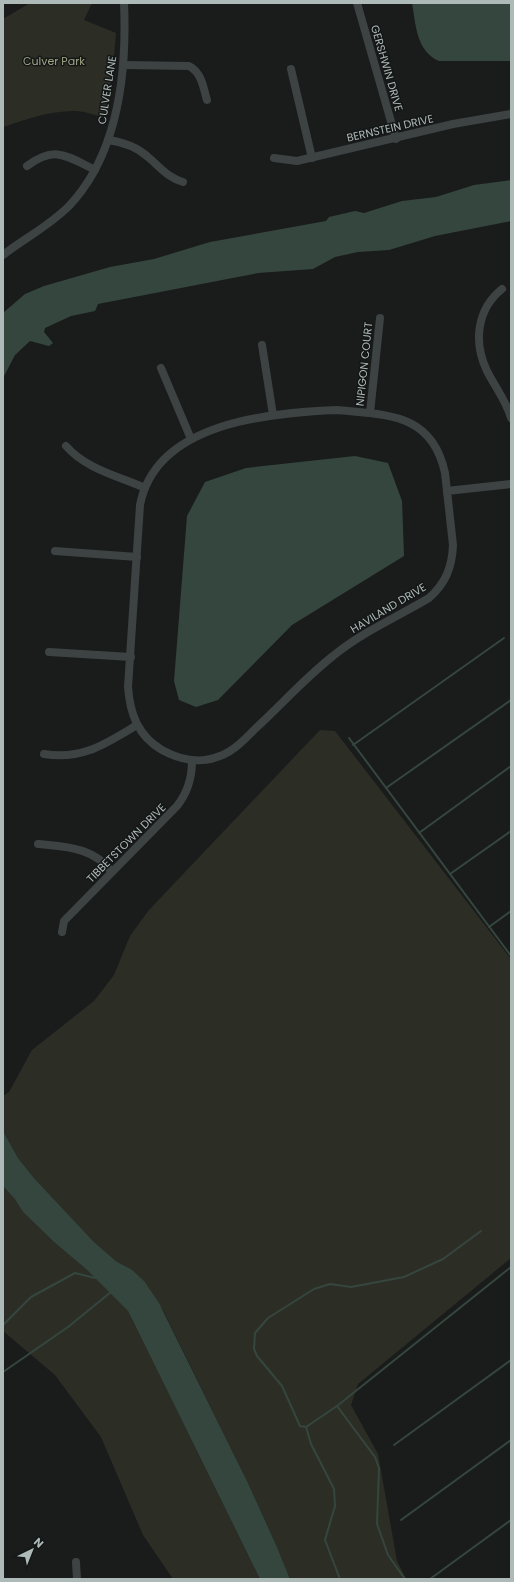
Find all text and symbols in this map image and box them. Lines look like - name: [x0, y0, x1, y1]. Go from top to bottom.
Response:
- street label: GERSHWIN DRIVE: [367, 23, 407, 113]
- park label: Culver Park: [23, 53, 85, 69]
- street label: CULVER LANE: [94, 55, 120, 125]
- street label: BERNSTEIN DRIVE: [345, 110, 435, 146]
- street label: NIPIGON COURT: [352, 321, 376, 407]
- street label: HAVILAND DRIVE: [347, 579, 429, 637]
- street label: TIBBETSTOWN DRIVE: [83, 800, 169, 886]
- north arrow: [12, 1530, 52, 1570]
- text: N: [30, 1534, 47, 1551]

